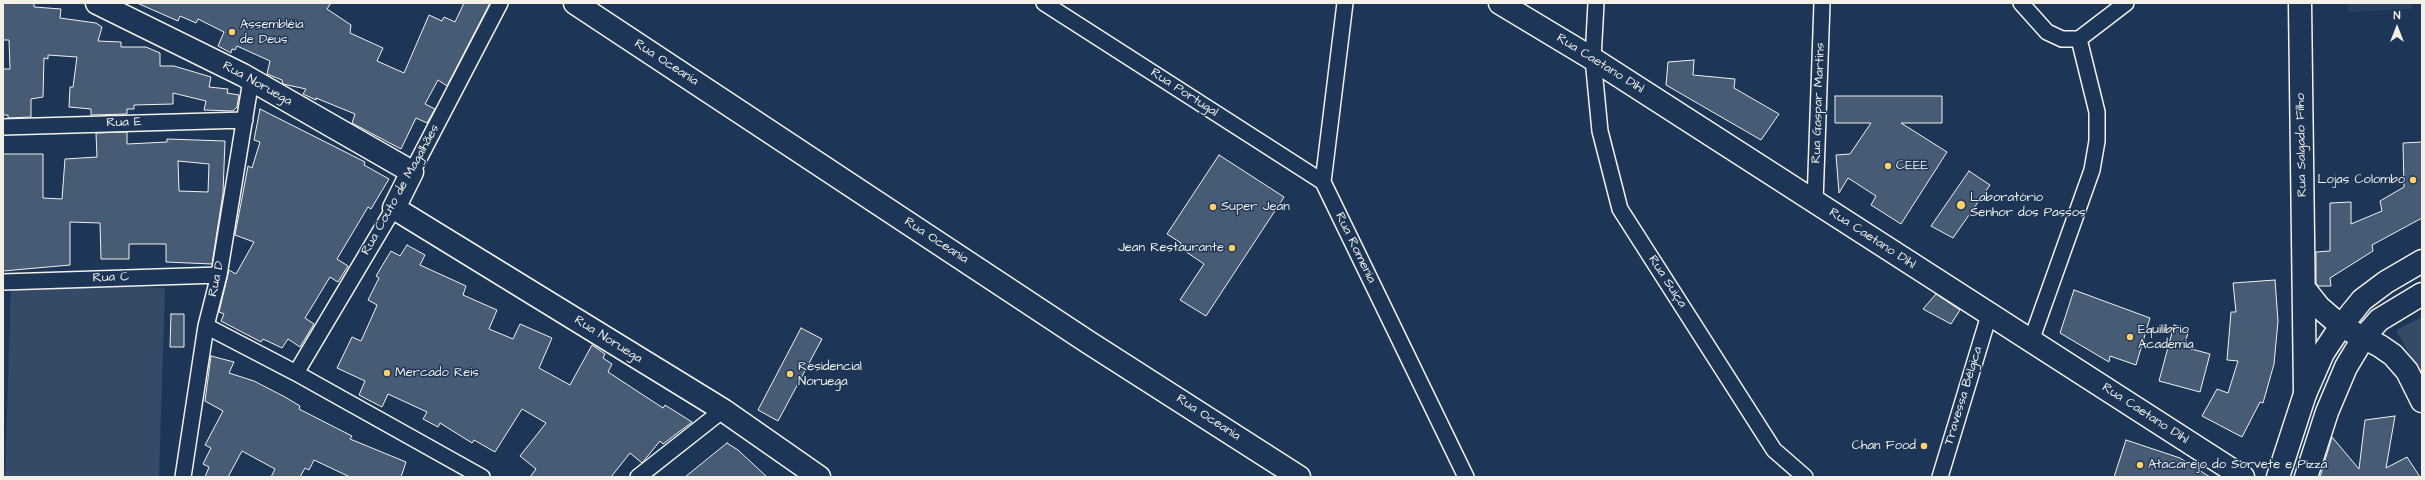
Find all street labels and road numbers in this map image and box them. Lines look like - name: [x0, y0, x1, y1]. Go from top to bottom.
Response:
- street label: Rua Caetano Dihl: [1553, 31, 1647, 97]
- street label: Rua Oceania: [631, 36, 701, 90]
- street label: Rua Gaspar Martins: [1809, 42, 1829, 164]
- street label: Rua Noruega: [219, 58, 295, 110]
- street label: Rua Portugal: [1147, 65, 1221, 121]
- street label: Rua Salgado Filho: [2293, 93, 2311, 197]
- street label: Rua E: [106, 115, 142, 131]
- street label: Rua Couto de Magalhães: [359, 122, 443, 258]
- street label: Rua Caetano Dihl: [1826, 205, 1918, 273]
- street label: Rua Romenia: [1331, 210, 1379, 286]
- street label: Rua Oceania: [901, 214, 971, 268]
- street label: Rua Suiça: [1644, 253, 1690, 311]
- street label: Rua D: [206, 260, 228, 298]
- street label: Rua C: [92, 270, 130, 286]
- street label: Rua Noruega: [571, 313, 645, 367]
- street label: Travessa Bélgica: [1942, 345, 1986, 447]
- street label: Rua Caetano Dihl: [2099, 380, 2191, 448]
- street label: Rua Oceania: [1173, 391, 1243, 445]

